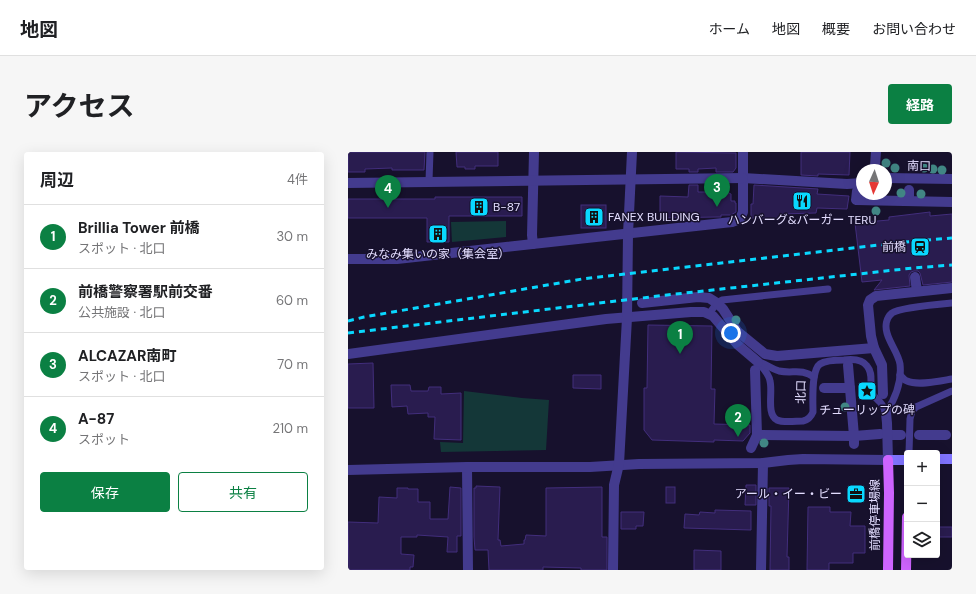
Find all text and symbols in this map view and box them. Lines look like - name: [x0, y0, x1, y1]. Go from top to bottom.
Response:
- text: 地図: [20, 17, 58, 42]
- text: ホーム: [708, 20, 750, 38]
- text: 地図: [772, 20, 800, 38]
- text: 概要: [822, 20, 850, 38]
- text: お問い合わせ: [872, 20, 956, 38]
- button: 経路: [888, 84, 952, 124]
- text: アクセス: [24, 88, 135, 125]
- street label: 南口: [907, 158, 931, 174]
- north arrow: [856, 164, 892, 200]
- text: 周辺: [40, 169, 74, 191]
- text: 4件: [287, 171, 308, 188]
- pin: 3: [704, 174, 730, 207]
- pin: 4: [375, 175, 401, 208]
- restaurant icon: ハンバーグ&バーガー TERU: [791, 190, 813, 212]
- building icon: B-87: [468, 196, 490, 218]
- place label: B-87: [493, 199, 520, 215]
- building icon: FANEX BUILDING: [583, 206, 605, 228]
- place label: FANEX BUILDING: [608, 209, 700, 225]
- place label: ハンバーグ&バーガー TERU: [728, 212, 876, 228]
- text: Brillia Tower 前橋: [78, 218, 199, 238]
- building icon: みなみ集いの家（集会室）: [427, 223, 449, 245]
- text: 1: [51, 228, 55, 245]
- text: 30 m: [276, 228, 308, 245]
- station icon: 前橋: [909, 236, 931, 258]
- place label: 前橋: [882, 239, 906, 255]
- text: スポット · 北口: [78, 240, 166, 257]
- place label: みなみ集いの家（集会室）: [366, 246, 510, 262]
- text: 前橋警察署駅前交番: [78, 282, 213, 302]
- text: 2: [49, 292, 57, 309]
- text: 60 m: [276, 292, 308, 309]
- text: 公共施設 · 北口: [78, 304, 166, 321]
- pin: 1: [667, 321, 693, 354]
- your location: [721, 323, 741, 343]
- text: ALCAZAR南町: [78, 346, 176, 366]
- text: 3: [49, 356, 57, 373]
- text: 70 m: [277, 356, 308, 373]
- text: スポット · 北口: [78, 368, 166, 385]
- street label: 北口: [793, 380, 809, 404]
- place icon: チューリップの碑: [856, 380, 878, 402]
- place label: チューリップの碑: [819, 402, 915, 418]
- pin: 2: [725, 404, 751, 437]
- text: A-87: [78, 409, 114, 429]
- text: 4: [49, 420, 57, 437]
- text: 210 m: [273, 420, 308, 437]
- text: スポット: [78, 431, 130, 448]
- map controls: [904, 450, 940, 558]
- button: +: [904, 450, 940, 486]
- button: 保存: [40, 472, 170, 512]
- button: 共有: [178, 472, 308, 512]
- street label: 前橋停車場線: [867, 479, 883, 551]
- office icon: アール・イー・ビー: [845, 483, 867, 505]
- place label: アール・イー・ビー: [735, 486, 842, 502]
- button: −: [904, 486, 940, 522]
- button: layers: [904, 522, 940, 558]

